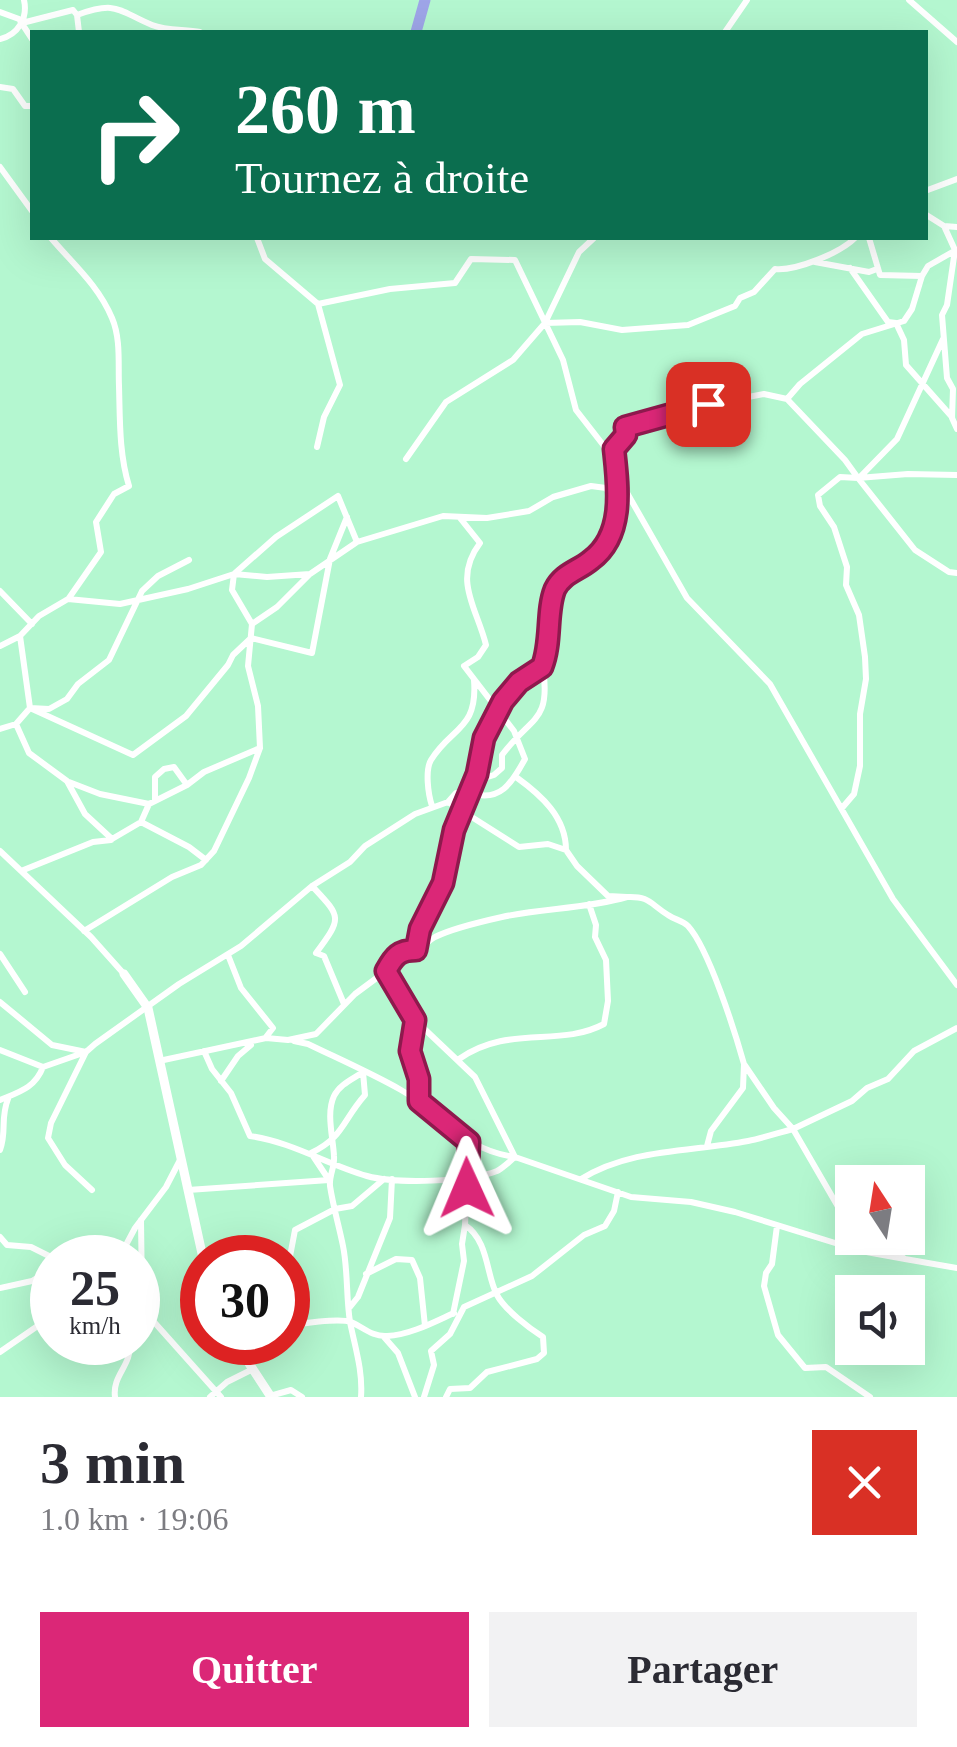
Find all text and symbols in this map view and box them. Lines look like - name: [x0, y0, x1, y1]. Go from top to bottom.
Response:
- icon: right: [70, 70, 200, 200]
- text: 260 m: [235, 71, 416, 148]
- text: Tournez à droite: [235, 153, 529, 203]
- pin: [666, 362, 751, 447]
- icon: arrive: [681, 377, 736, 432]
- position arrow: [415, 1136, 519, 1240]
- north arrow: [835, 1165, 925, 1255]
- map controls: [835, 1165, 925, 1365]
- speed limit sign: 30: [180, 1235, 310, 1365]
- text: 25: [70, 1260, 120, 1316]
- button: sound: [835, 1275, 925, 1365]
- text: km/h: [69, 1312, 121, 1339]
- text: 3 min: [40, 1430, 185, 1496]
- button: close: [812, 1430, 917, 1535]
- text: 1.0 km · 19:06: [40, 1501, 228, 1537]
- button: Quitter: [40, 1612, 469, 1727]
- button: Partager: [489, 1612, 917, 1727]

